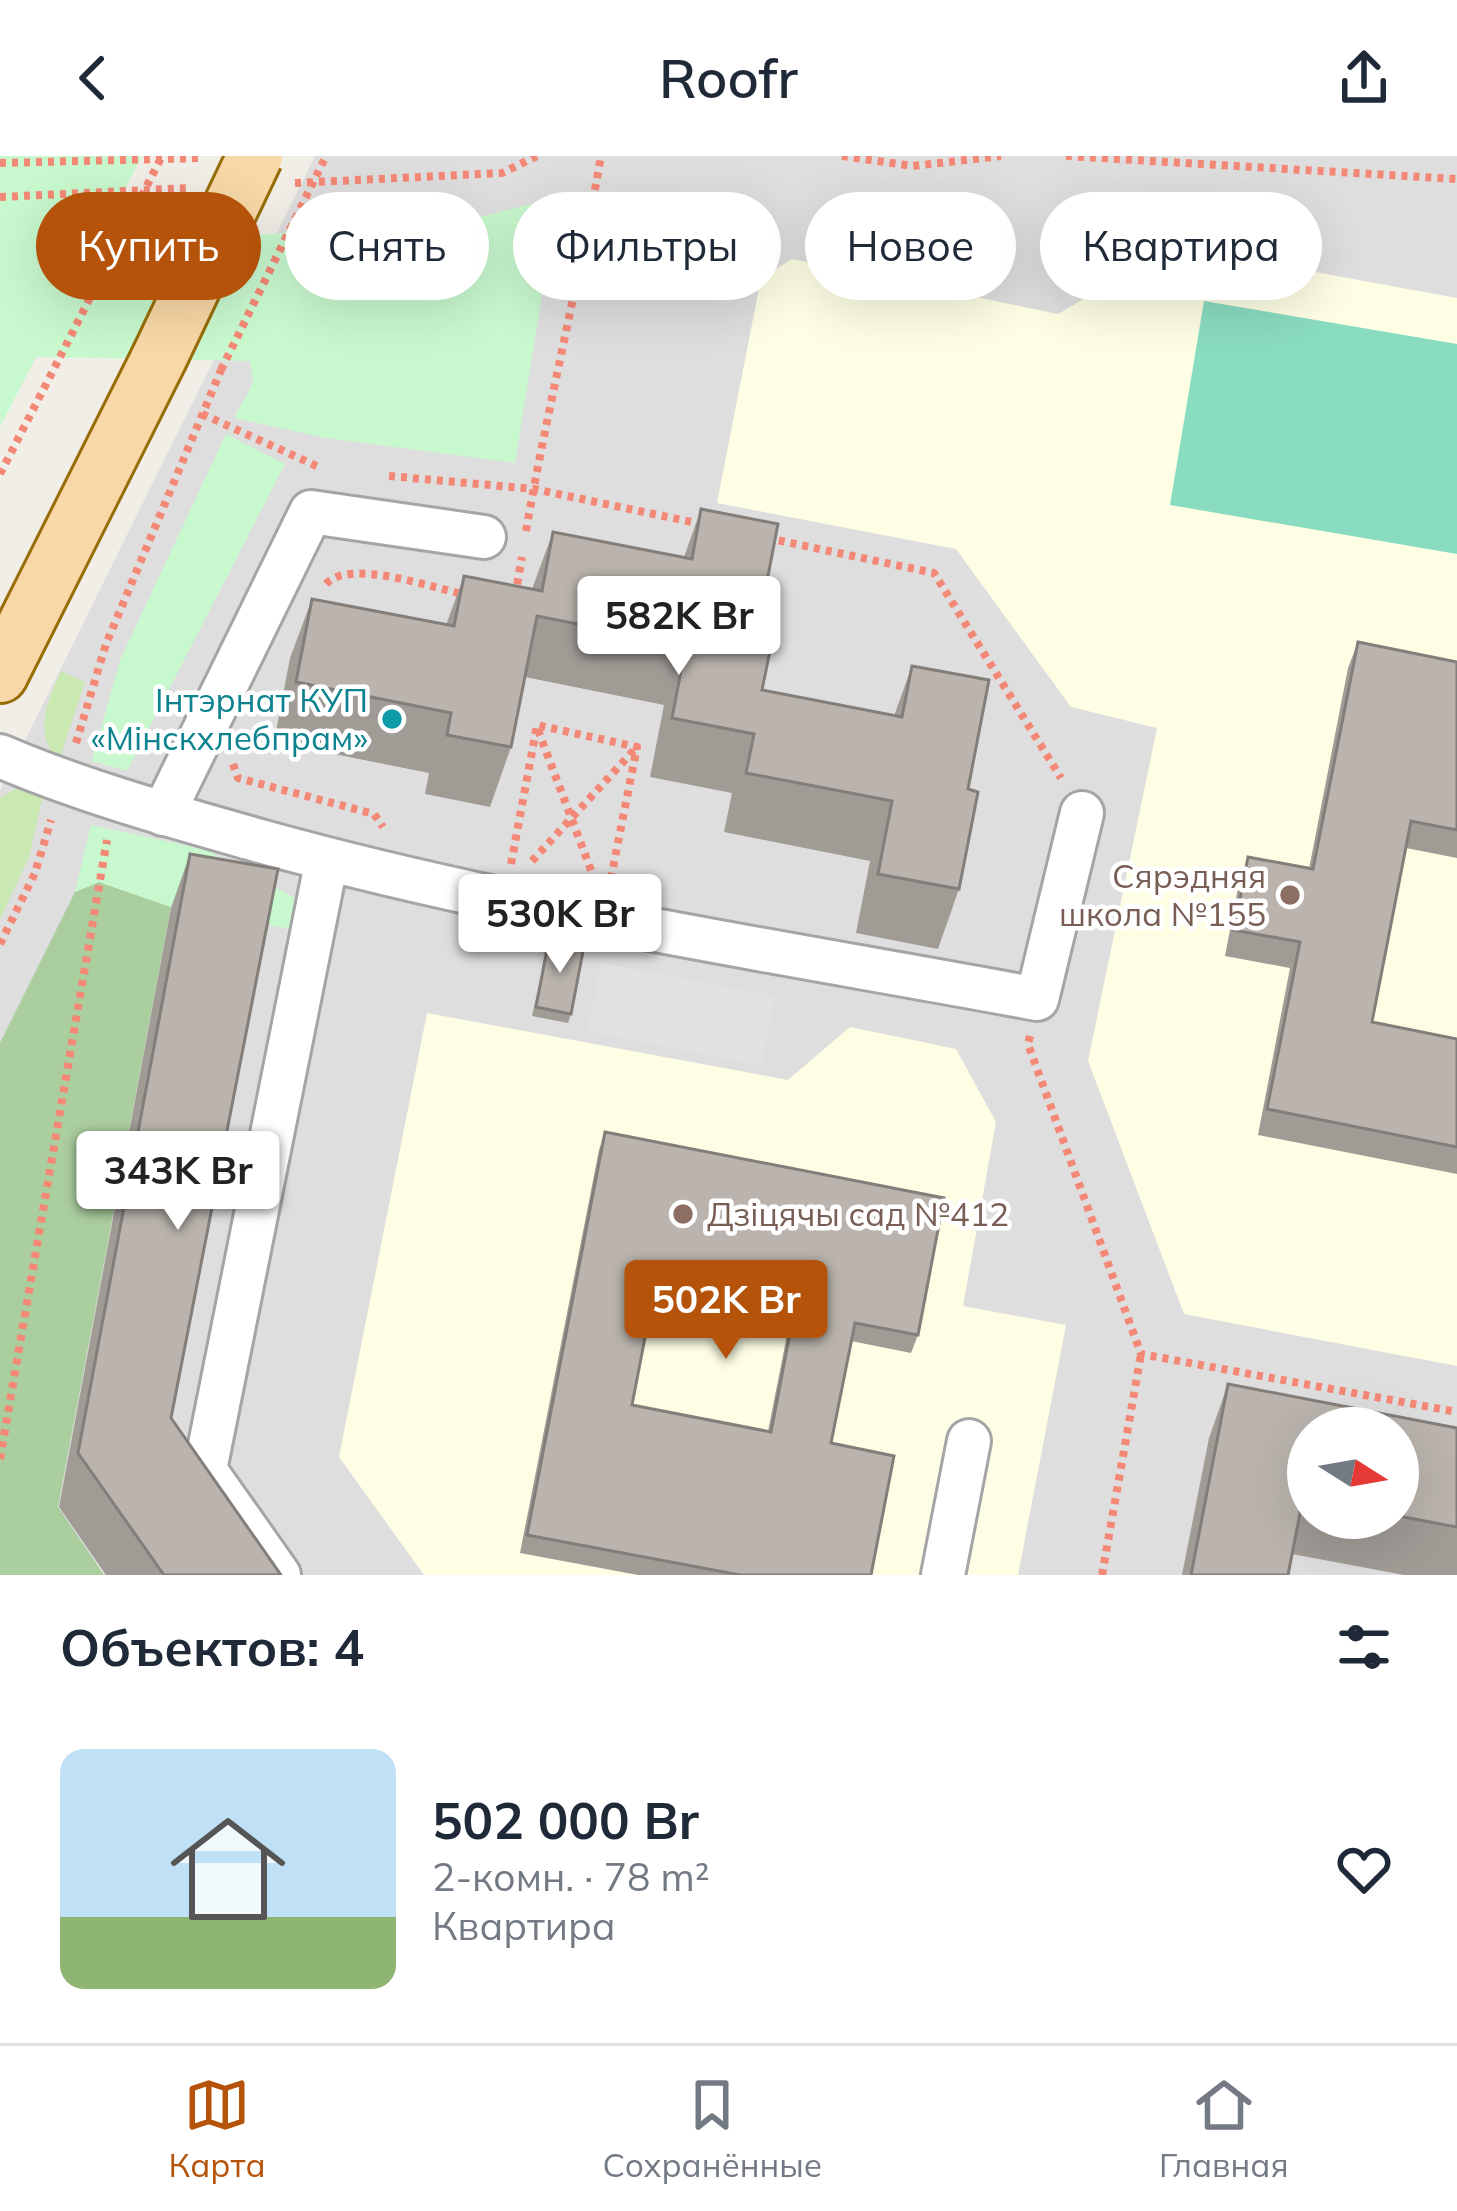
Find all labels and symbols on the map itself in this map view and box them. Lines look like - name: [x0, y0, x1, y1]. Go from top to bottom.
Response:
- pin: 582K Br: [568, 576, 790, 678]
- place label: Інтэрнат КУП «Мінскхлебпрам»: [91, 679, 368, 758]
- marker: Інтэрнат КУП «Мінскхлебпрам»: [379, 706, 405, 732]
- place label: Сярэдняя школа №155: [1059, 855, 1266, 934]
- pin: 530K Br: [449, 874, 671, 976]
- marker: Сярэдняя школа №155: [1277, 882, 1303, 908]
- pin: 343K Br: [67, 1131, 289, 1233]
- place label: Дзіцячы сад №412: [707, 1193, 1009, 1234]
- marker: Дзіцячы сад №412: [670, 1201, 696, 1227]
- pin: 502K Br: [615, 1260, 837, 1362]
- north arrow: [1287, 1407, 1419, 1539]

